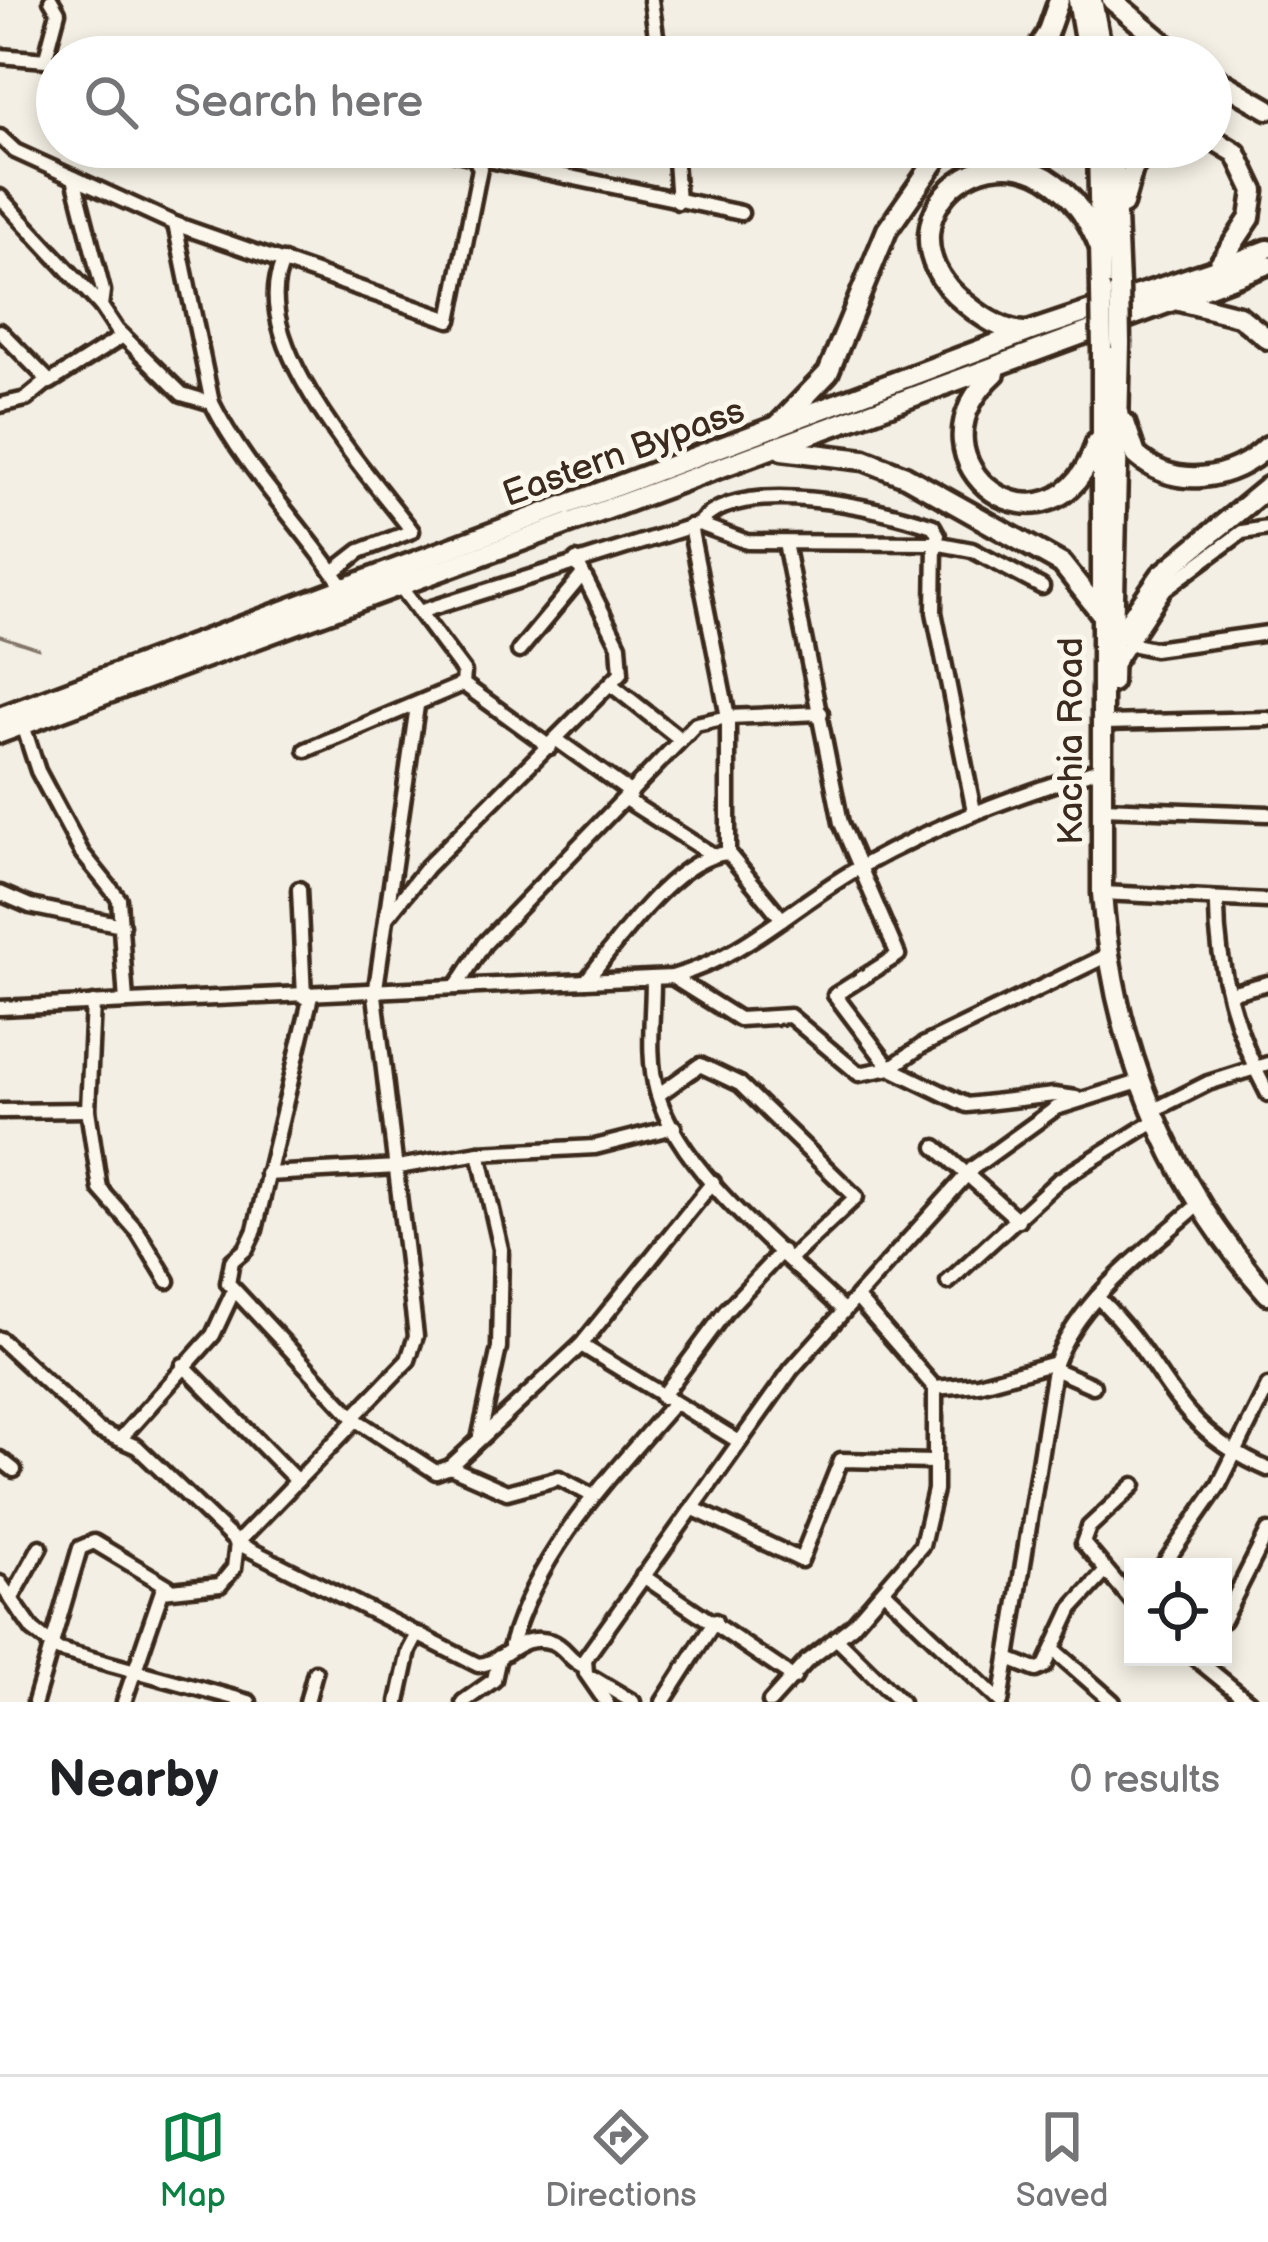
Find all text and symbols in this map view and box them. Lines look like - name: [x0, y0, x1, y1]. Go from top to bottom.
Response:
- search box: [36, 36, 1232, 168]
- icon: search: [78, 69, 144, 135]
- text: Search here: [174, 75, 423, 130]
- street label: Eastern Bypass: [497, 390, 751, 517]
- street label: Kachia Road: [1050, 637, 1093, 845]
- map controls: [1124, 1558, 1232, 1666]
- button: locate: [1124, 1558, 1232, 1666]
- text: Nearby: [48, 1750, 219, 1811]
- text: 0 results: [1069, 1757, 1220, 1804]
- tab: Map: [160, 2104, 226, 2216]
- tab: Directions: [545, 2104, 697, 2216]
- tab: Saved: [1016, 2104, 1108, 2216]

